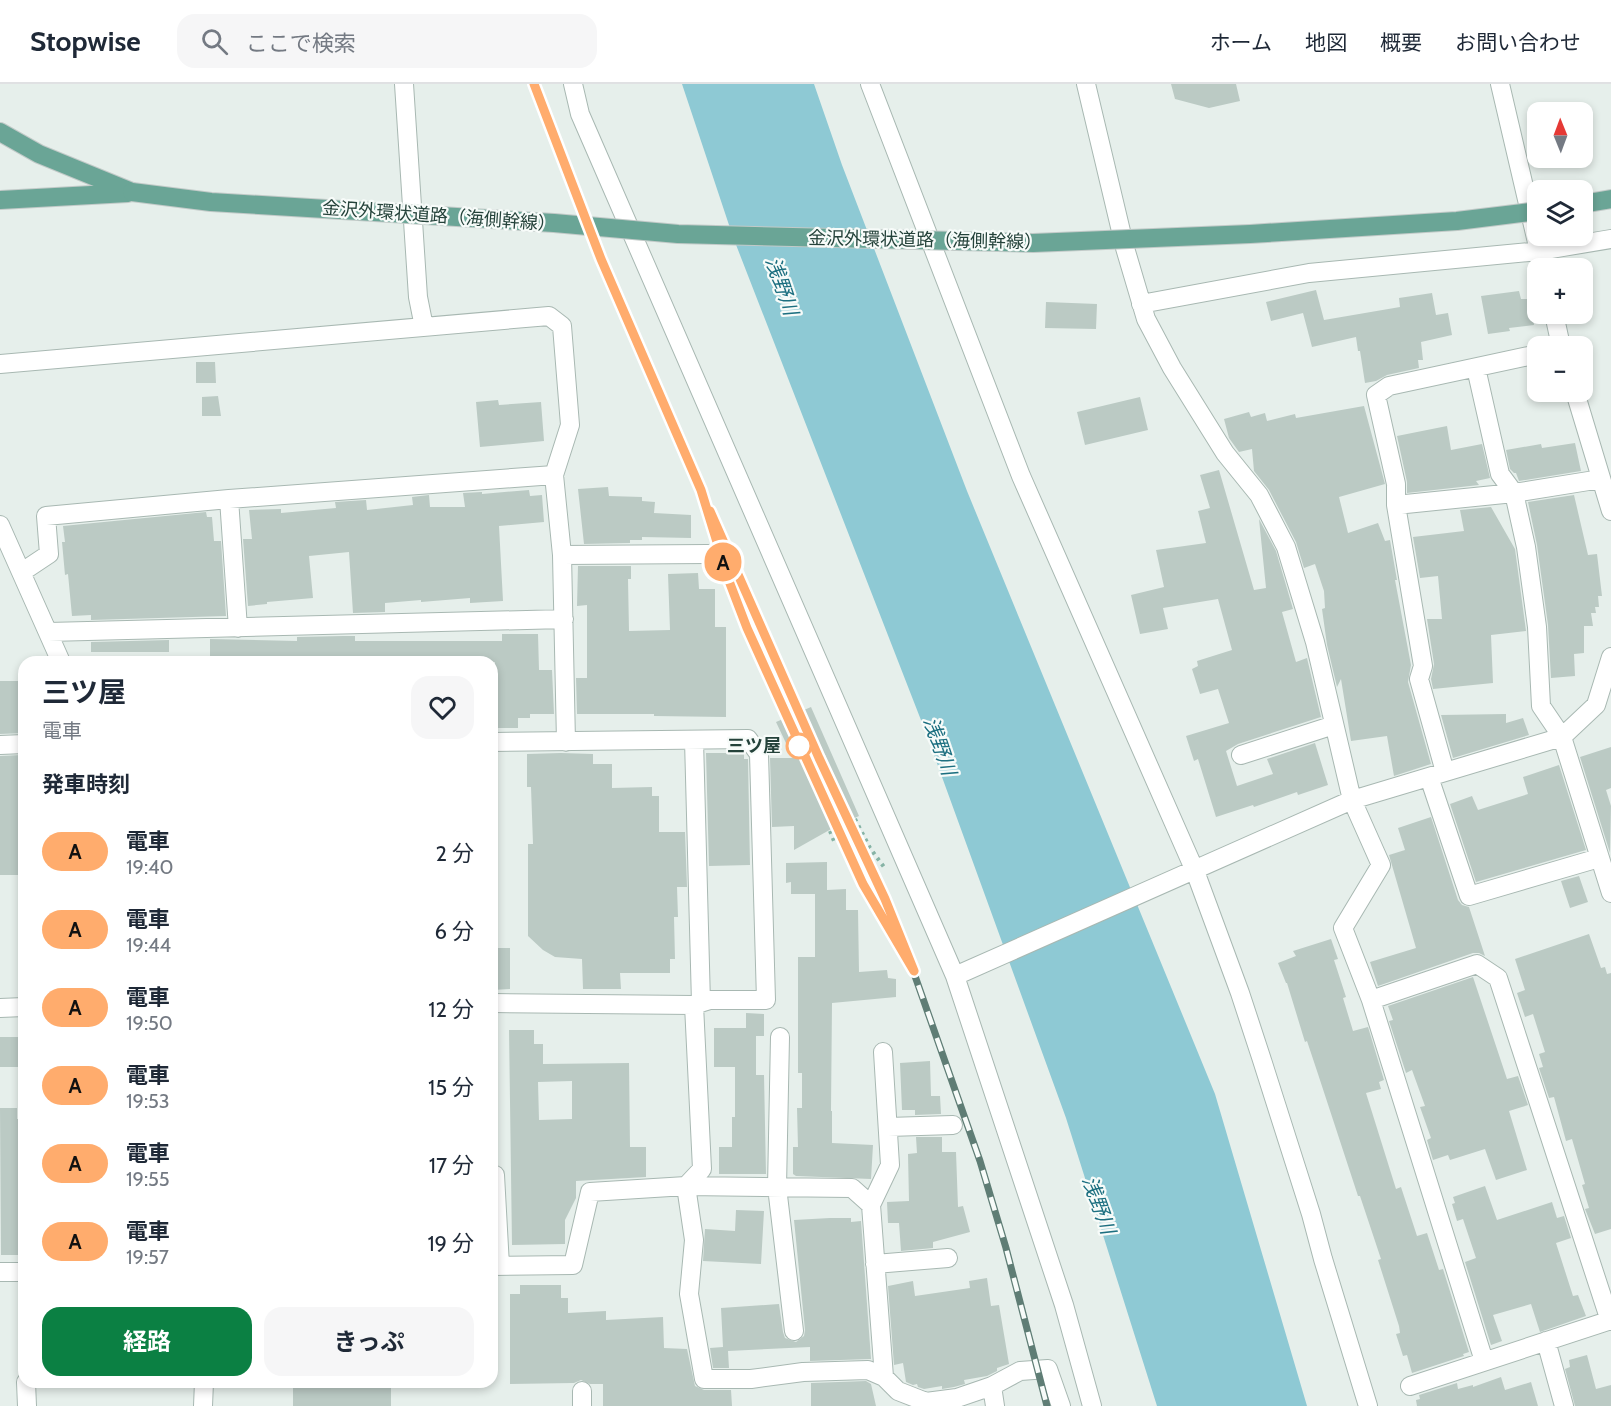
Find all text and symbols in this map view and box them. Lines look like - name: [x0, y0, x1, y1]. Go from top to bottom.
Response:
- search box: [177, 14, 597, 68]
- text: Stopwise: [30, 24, 141, 58]
- icon: search: [198, 25, 231, 58]
- text: ここで検索: [246, 30, 356, 57]
- text: ホーム: [1210, 30, 1272, 55]
- text: 地図: [1305, 30, 1347, 55]
- text: 概要: [1380, 30, 1422, 55]
- text: お問い合わせ: [1455, 30, 1581, 55]
- north arrow: [1527, 102, 1593, 168]
- map controls: [1527, 102, 1593, 402]
- button: layers: [1527, 180, 1593, 246]
- street label: 金沢外環状道路（海側幹線）: [322, 197, 556, 235]
- street label: 金沢外環状道路（海側幹線）: [808, 227, 1042, 253]
- water label: 浅野川: [761, 254, 804, 320]
- button: +: [1527, 258, 1593, 324]
- button: −: [1527, 336, 1593, 402]
- line badge: A: [704, 542, 742, 582]
- text: A: [716, 550, 730, 575]
- text: 三ツ屋: [42, 675, 126, 709]
- button: heart: [411, 676, 474, 739]
- water label: 浅野川: [919, 714, 962, 780]
- text: 電車: [42, 719, 82, 743]
- marker: 三ツ屋: [786, 733, 812, 759]
- place label: 三ツ屋: [727, 735, 781, 757]
- text: 発車時刻: [42, 771, 130, 798]
- text: 電車: [126, 828, 170, 855]
- text: A: [68, 839, 82, 864]
- text: 2 分: [436, 840, 474, 867]
- text: 19:40: [126, 855, 174, 879]
- text: 電車: [126, 906, 170, 933]
- text: A: [68, 917, 82, 942]
- text: 6 分: [435, 918, 474, 945]
- text: 19:44: [126, 933, 171, 957]
- text: 電車: [126, 984, 170, 1011]
- text: A: [68, 995, 82, 1020]
- text: 12 分: [428, 996, 474, 1023]
- text: 19:50: [126, 1011, 173, 1035]
- text: 電車: [126, 1062, 170, 1089]
- text: A: [68, 1073, 82, 1098]
- text: 15 分: [428, 1074, 474, 1101]
- text: 19:53: [126, 1089, 170, 1113]
- text: 電車: [126, 1140, 170, 1167]
- text: A: [68, 1151, 82, 1176]
- text: 17 分: [429, 1152, 474, 1179]
- text: 19:55: [126, 1167, 170, 1191]
- water label: 浅野川: [1077, 1173, 1121, 1239]
- text: 電車: [126, 1218, 170, 1245]
- text: A: [68, 1229, 82, 1254]
- text: 19 分: [427, 1230, 474, 1257]
- text: 19:57: [126, 1245, 169, 1269]
- button: 経路: [42, 1307, 252, 1376]
- button: きっぷ: [264, 1307, 474, 1376]

